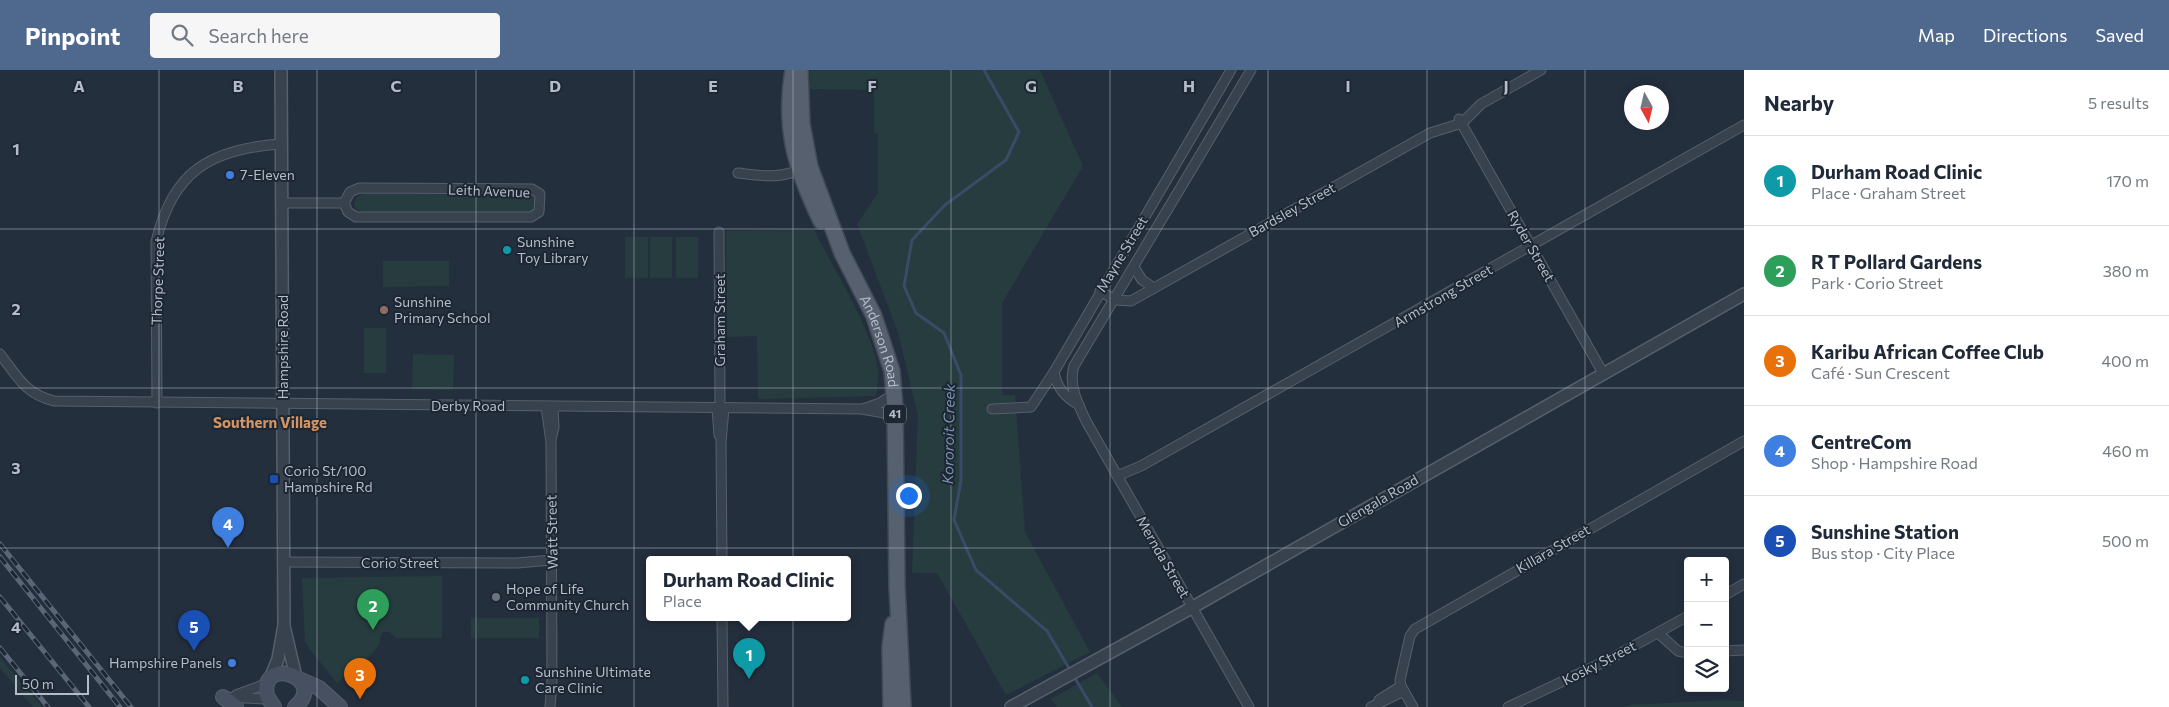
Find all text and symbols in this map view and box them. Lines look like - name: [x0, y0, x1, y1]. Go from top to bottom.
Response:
- search box: [150, 13, 500, 58]
- text: Pinpoint: [25, 21, 120, 50]
- icon: search: [168, 21, 196, 49]
- text: Search here: [208, 24, 309, 47]
- text: Map: [1918, 24, 1955, 46]
- text: Directions: [1983, 24, 2067, 46]
- text: Saved: [2095, 24, 2144, 46]
- text: A: [73, 76, 85, 95]
- text: B: [233, 76, 244, 95]
- text: C: [391, 76, 402, 95]
- text: D: [549, 76, 561, 95]
- text: E: [708, 76, 718, 95]
- text: F: [867, 76, 877, 95]
- text: G: [1025, 76, 1037, 95]
- text: H: [1183, 76, 1195, 95]
- text: I: [1345, 76, 1351, 95]
- text: J: [1503, 76, 1509, 95]
- north arrow: [1624, 85, 1669, 130]
- text: Nearby: [1764, 90, 1834, 115]
- text: 5 results: [2088, 93, 2149, 112]
- text: 1: [12, 139, 20, 158]
- text: Durham Road Clinic: [1811, 160, 1982, 183]
- place label: 7-Eleven: [240, 166, 295, 183]
- marker: 7-Eleven: [224, 169, 236, 181]
- text: 1: [1776, 171, 1784, 190]
- text: 170 m: [2106, 171, 2149, 190]
- street label: Bardsley Street: [1245, 179, 1338, 240]
- street label: Leith Avenue: [448, 181, 530, 200]
- text: Place · Graham Street: [1811, 183, 1966, 202]
- street label: Ryder Street: [1504, 207, 1559, 285]
- street label: Mayne Street: [1092, 213, 1151, 295]
- place label: Sunshine Toy Library: [517, 233, 588, 266]
- street label: Thorpe Street: [147, 236, 168, 326]
- marker: Sunshine Toy Library: [501, 244, 513, 256]
- text: R T Pollard Gardens: [1811, 250, 1982, 273]
- street label: Armstrong Street: [1390, 260, 1495, 331]
- text: 2: [1775, 261, 1785, 280]
- text: 380 m: [2103, 261, 2149, 280]
- street label: Graham Street: [711, 273, 728, 366]
- text: Park · Corio Street: [1811, 273, 1943, 292]
- street label: Anderson Road: [857, 292, 902, 388]
- place label: Sunshine Primary School: [394, 293, 490, 326]
- street label: Hampshire Road: [274, 295, 291, 399]
- text: 2: [11, 299, 21, 318]
- marker: Sunshine Primary School: [378, 304, 390, 316]
- text: Karibu African Coffee Club: [1811, 340, 2044, 363]
- text: 3: [1775, 351, 1785, 370]
- text: 400 m: [2101, 351, 2149, 370]
- text: Café · Sun Crescent: [1811, 363, 1950, 382]
- water label: Kororoit Creek: [938, 383, 958, 484]
- street label: Derby Road: [431, 397, 505, 414]
- road number: 41: [884, 404, 906, 424]
- district label: Southern Village: [213, 413, 327, 431]
- text: CentreCom: [1811, 430, 1912, 453]
- text: 4: [1775, 441, 1785, 460]
- text: 460 m: [2102, 441, 2149, 460]
- text: Shop · Hampshire Road: [1811, 453, 1978, 472]
- text: 3: [11, 458, 21, 477]
- place label: Corio St/100 Hampshire Rd: [284, 462, 373, 495]
- street label: Glengala Road: [1334, 471, 1421, 531]
- marker: Corio St/100 Hampshire Rd: [268, 473, 280, 485]
- your location: [896, 483, 922, 509]
- street label: Watt Street: [542, 494, 561, 569]
- pin: 4: [212, 507, 244, 548]
- street label: Mernda Street: [1133, 513, 1194, 601]
- street label: Killara Street: [1513, 520, 1593, 577]
- text: Sunshine Station: [1811, 520, 1959, 543]
- text: 5: [1775, 531, 1785, 550]
- text: 500 m: [2102, 531, 2149, 550]
- text: Bus stop · City Place: [1811, 543, 1955, 562]
- street label: Corio Street: [361, 554, 439, 571]
- popup: [646, 556, 851, 621]
- map controls: [1684, 557, 1729, 692]
- button: +: [1684, 557, 1729, 602]
- text: Durham Road Clinic: [663, 568, 834, 591]
- place label: Hope of Life Community Church: [506, 580, 629, 613]
- pin: 2: [357, 589, 389, 630]
- marker: Hope of Life Community Church: [490, 591, 502, 603]
- text: Place: [663, 591, 702, 610]
- button: −: [1684, 602, 1729, 647]
- pin: 5: [178, 610, 210, 651]
- text: 4: [11, 617, 21, 636]
- street label: Kosky Street: [1559, 637, 1639, 688]
- pin: 1: [733, 638, 765, 679]
- button: layers: [1684, 647, 1729, 692]
- place label: Hampshire Panels: [109, 654, 222, 671]
- marker: Hampshire Panels: [226, 657, 238, 669]
- pin: 3: [344, 658, 376, 699]
- place label: Sunshine Ultimate Care Clinic: [535, 663, 651, 696]
- scale bar: [15, 672, 89, 695]
- marker: Sunshine Ultimate Care Clinic: [519, 674, 531, 686]
- text: 50 m: [22, 675, 54, 692]

